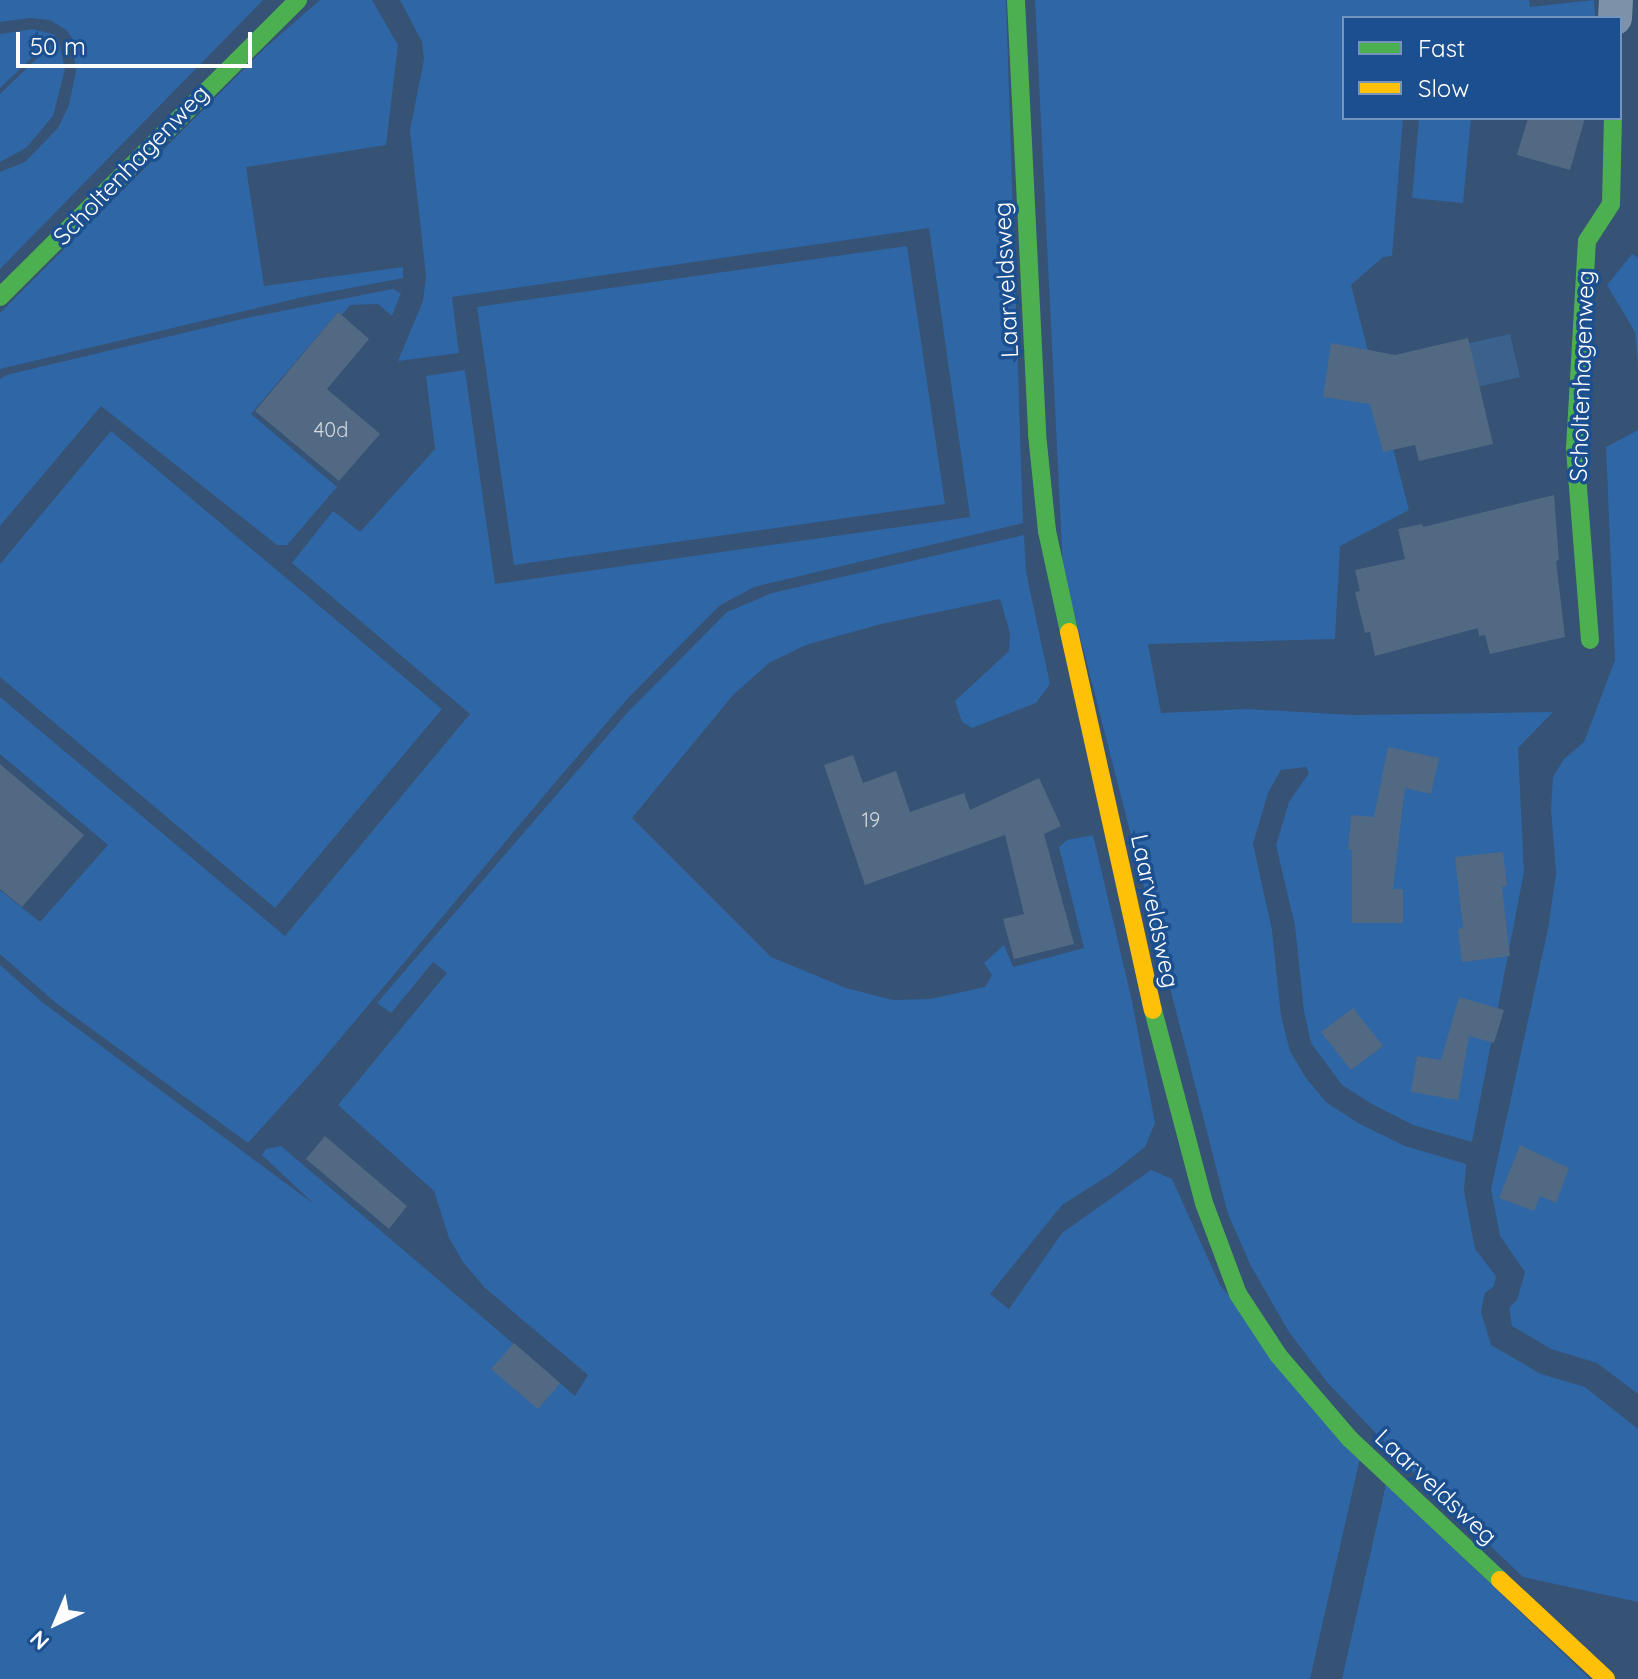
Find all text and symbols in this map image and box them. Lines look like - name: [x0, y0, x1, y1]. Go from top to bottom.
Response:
- scale bar: [20, 16, 256, 66]
- legend: [1342, 16, 1622, 120]
- text: 50 m: [30, 31, 86, 61]
- text: Fast: [1418, 33, 1465, 63]
- text: Slow: [1418, 73, 1469, 103]
- street label: Scholtenhagenweg: [47, 79, 215, 251]
- street label: Laarveldsweg: [988, 201, 1024, 359]
- street label: Scholtenhagenweg: [1564, 270, 1600, 482]
- house number: 40d: [314, 417, 348, 441]
- house number: 19: [862, 807, 880, 831]
- street label: Laarveldsweg: [1125, 832, 1185, 990]
- street label: Laarveldsweg: [1369, 1423, 1503, 1551]
- north arrow: [16, 1583, 96, 1663]
- text: N: [24, 1625, 55, 1656]

